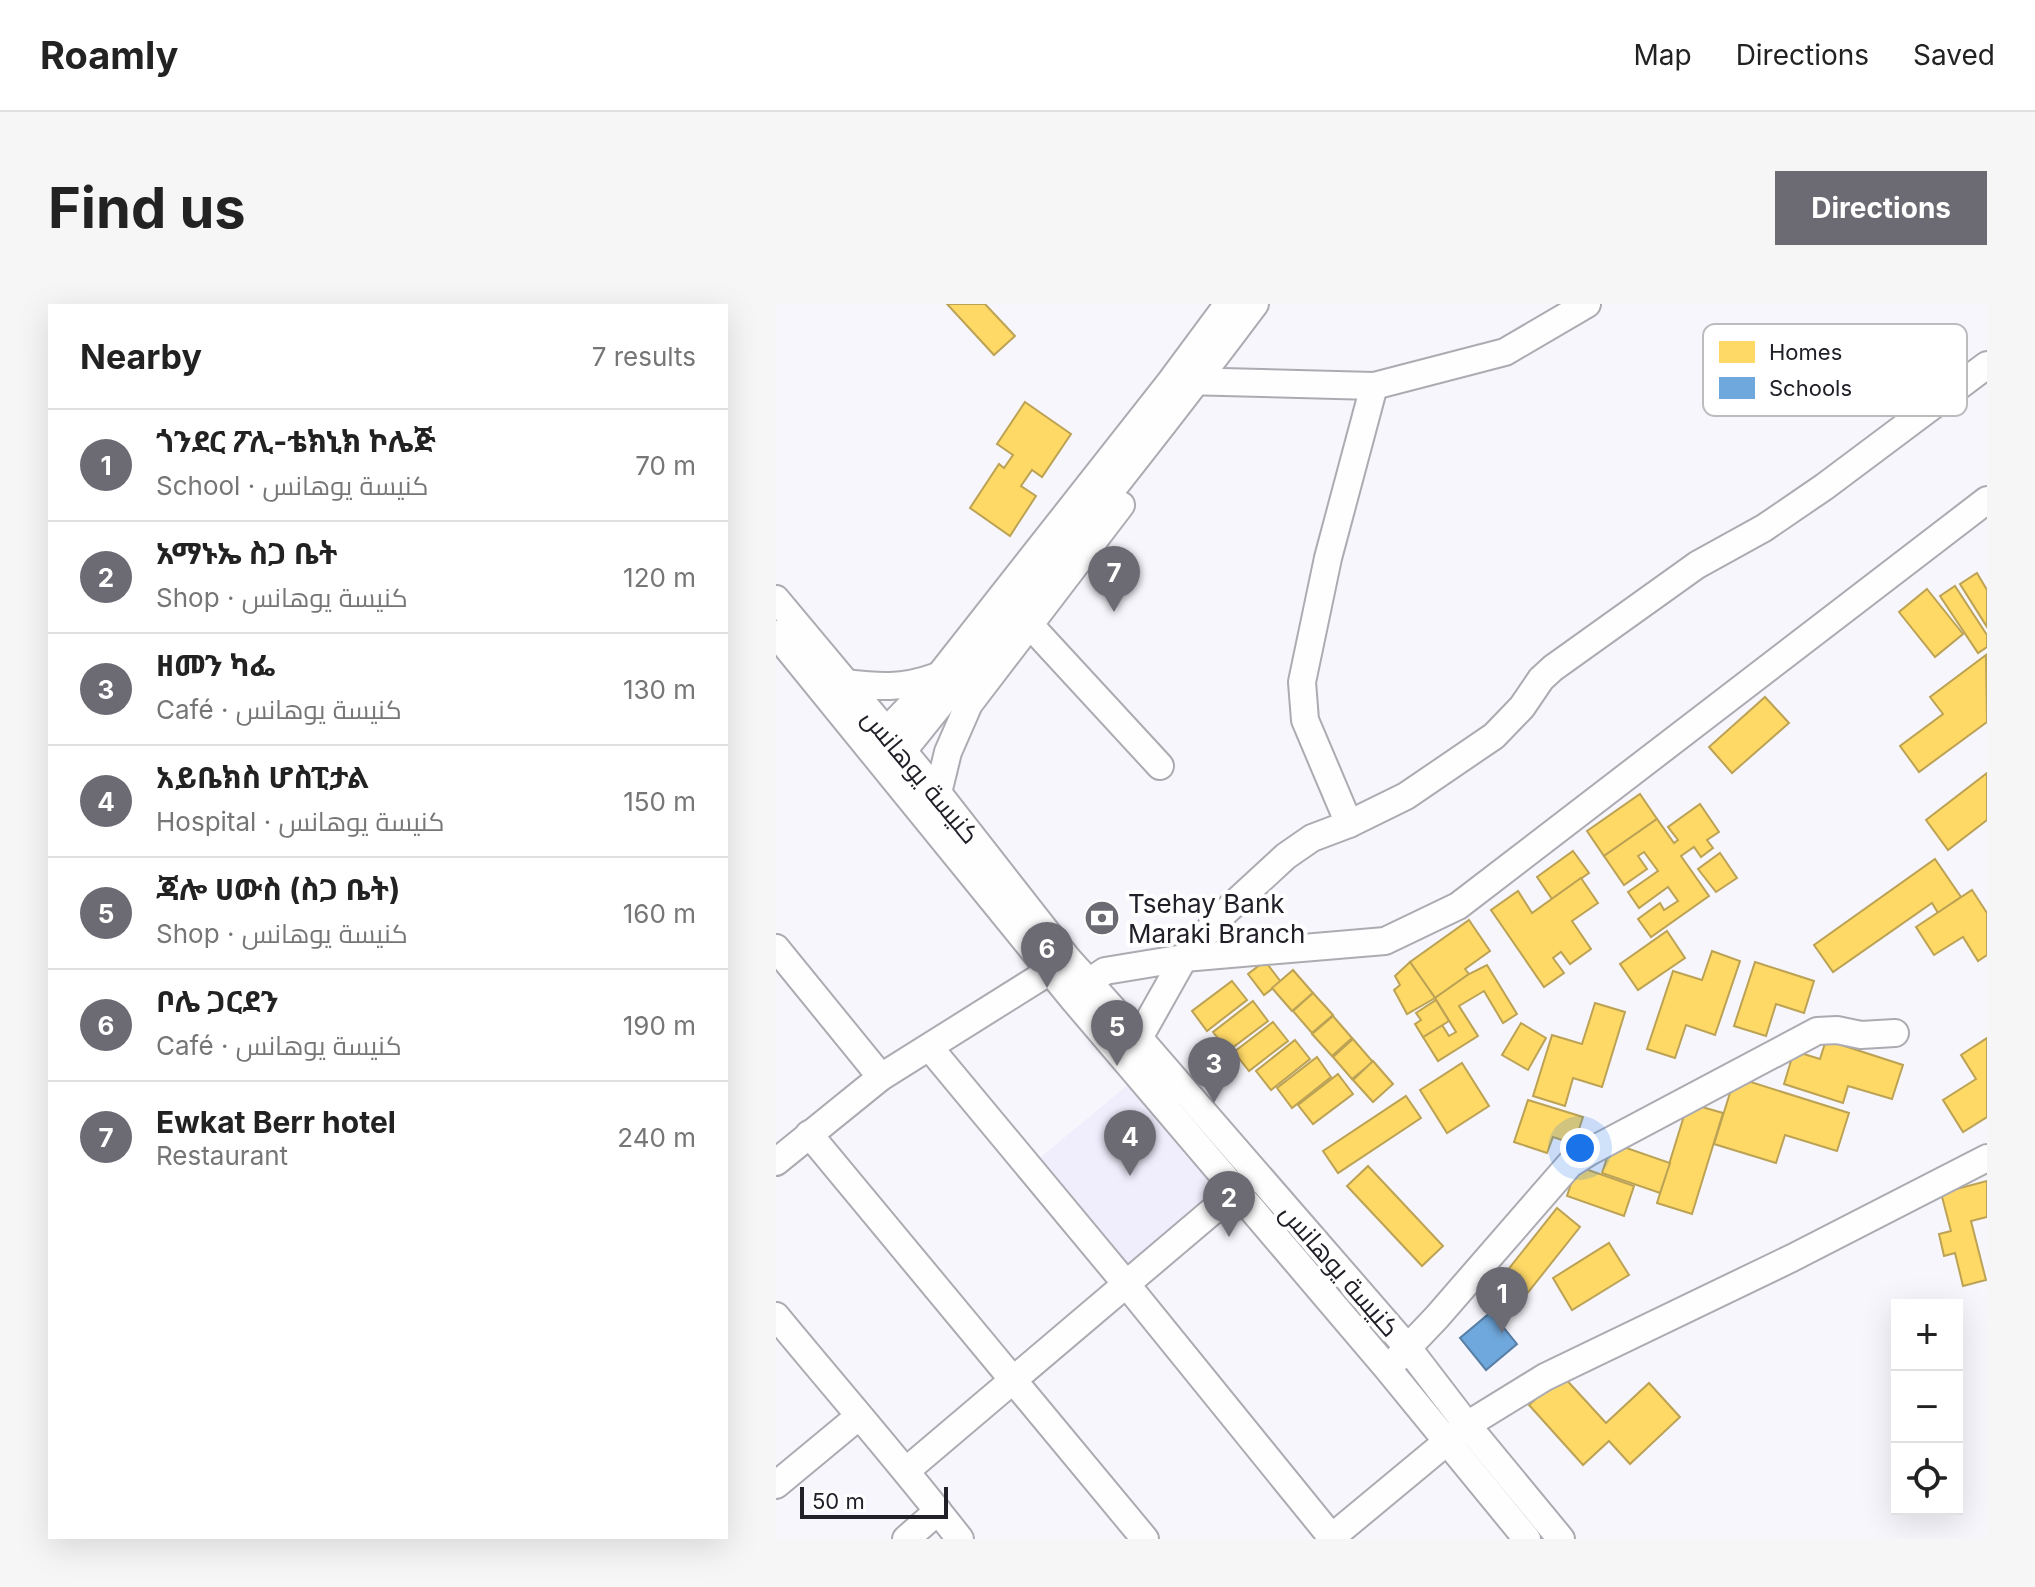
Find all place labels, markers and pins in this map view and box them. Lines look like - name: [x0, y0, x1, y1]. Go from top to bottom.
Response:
- pin: 7: [1088, 546, 1140, 612]
- place label: Tsehay Bank Maraki Branch: [1128, 888, 1305, 949]
- bank icon: Tsehay Bank Maraki Branch: [1083, 899, 1121, 937]
- pin: 6: [1021, 922, 1073, 988]
- pin: 5: [1091, 1000, 1143, 1066]
- pin: 3: [1188, 1037, 1240, 1103]
- pin: 4: [1104, 1110, 1156, 1176]
- pin: 2: [1203, 1171, 1255, 1237]
- pin: 1: [1476, 1267, 1528, 1333]

